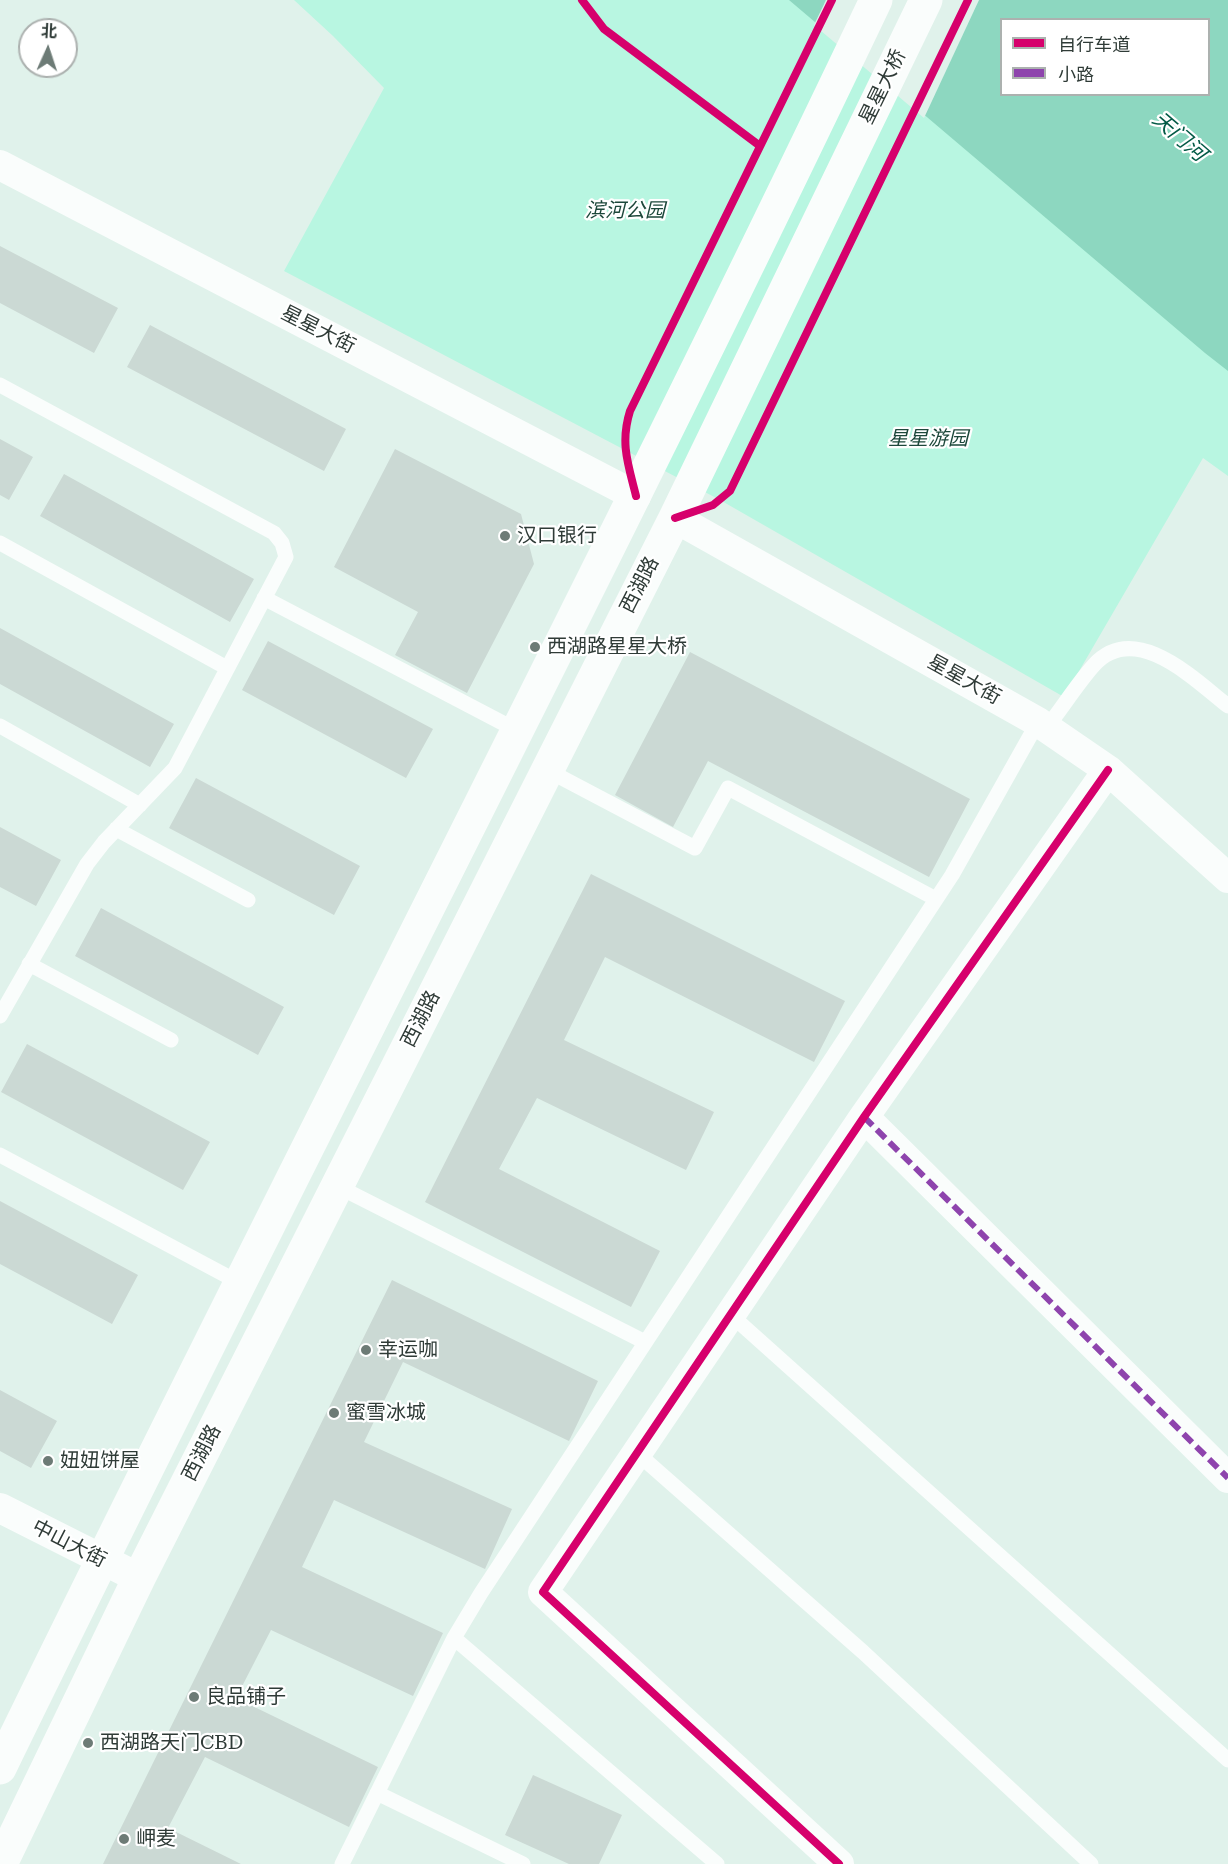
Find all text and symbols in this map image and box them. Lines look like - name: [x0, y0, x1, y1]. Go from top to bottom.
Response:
- north arrow: [18, 18, 78, 78]
- legend: [1000, 18, 1210, 96]
- text: 北: [40, 22, 57, 41]
- text: 自行车道: [1058, 34, 1130, 55]
- street label: 星星大桥: [855, 46, 911, 128]
- text: 小路: [1058, 64, 1094, 85]
- water label: 天门河: [1147, 107, 1211, 167]
- park label: 滨河公园: [585, 199, 665, 223]
- street label: 星星大街: [277, 301, 359, 359]
- park label: 星星游园: [888, 427, 968, 451]
- place label: 汉口银行: [517, 524, 597, 548]
- marker: 汉口银行: [498, 529, 512, 543]
- street label: 西湖路: [616, 553, 664, 617]
- place label: 西湖路星星大桥: [547, 635, 687, 659]
- marker: 西湖路星星大桥: [528, 640, 542, 654]
- street label: 星星大街: [923, 650, 1005, 710]
- street label: 西湖路: [397, 987, 445, 1051]
- place label: 幸运咖: [378, 1338, 438, 1362]
- marker: 幸运咖: [359, 1343, 373, 1357]
- place label: 蜜雪冰城: [346, 1401, 426, 1425]
- marker: 蜜雪冰城: [327, 1406, 341, 1420]
- street label: 西湖路: [178, 1421, 226, 1485]
- place label: 妞妞饼屋: [60, 1449, 140, 1473]
- marker: 妞妞饼屋: [41, 1454, 55, 1468]
- street label: 中山大街: [28, 1515, 110, 1573]
- place label: 良品铺子: [206, 1685, 286, 1709]
- marker: 良品铺子: [187, 1690, 201, 1704]
- place label: 西湖路天门CBD: [100, 1731, 243, 1755]
- marker: 西湖路天门CBD: [81, 1736, 95, 1750]
- place label: 岬麦: [136, 1827, 176, 1851]
- marker: 岬麦: [117, 1832, 131, 1846]

